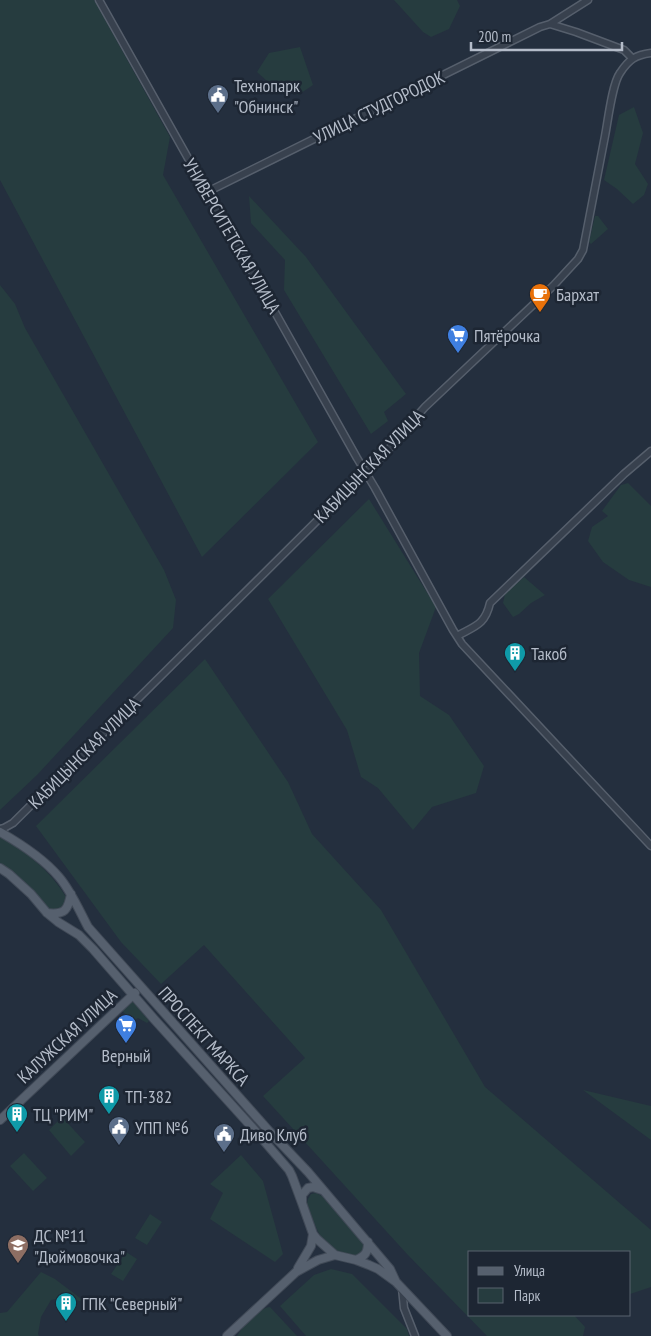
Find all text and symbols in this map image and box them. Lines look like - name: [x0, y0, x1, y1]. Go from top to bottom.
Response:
- scale bar: [471, 20, 622, 52]
- text: 200 m: [478, 27, 511, 46]
- street label: УЛИЦА СТУДГОРОДОК: [310, 65, 448, 149]
- place label: Технопарк "Обнинск": [234, 74, 300, 118]
- public building icon: Технопарк "Обнинск": [206, 83, 230, 114]
- street label: УНИВЕРСИТЕТСКАЯ УЛИЦА: [178, 154, 286, 318]
- cafe icon: Бархат: [528, 282, 552, 313]
- place label: Бархат: [556, 283, 599, 306]
- supermarket icon: Пятёрочка: [446, 323, 470, 354]
- place label: Пятёрочка: [474, 324, 540, 347]
- street label: КАБИЦЫНСКАЯ УЛИЦА: [309, 404, 429, 527]
- building icon: Такоб: [503, 641, 527, 672]
- place label: Такоб: [531, 642, 567, 665]
- street label: КАБИЦЫНСКАЯ УЛИЦА: [23, 692, 145, 814]
- street label: ПРОСПЕКТ МАРКСА: [153, 982, 255, 1091]
- street label: КАЛУЖСКАЯ УЛИЦА: [12, 984, 122, 1088]
- supermarket icon: Верный: [114, 1013, 138, 1044]
- place label: Верный: [101, 1044, 151, 1067]
- building icon: ТП-382: [97, 1084, 121, 1115]
- place label: ТП-382: [125, 1085, 172, 1108]
- building icon: ТЦ "РИМ": [5, 1102, 29, 1133]
- place label: ТЦ "РИМ": [33, 1103, 93, 1126]
- public building icon: УПП №6: [107, 1115, 131, 1146]
- place label: УПП №6: [135, 1116, 189, 1139]
- public building icon: Диво Клуб: [212, 1122, 236, 1153]
- place label: Диво Клуб: [240, 1123, 307, 1146]
- place label: ДС №11 "Дюймовочка": [34, 1224, 125, 1268]
- school or university icon: ДС №11 "Дюймовочка": [6, 1233, 30, 1264]
- legend: [468, 1251, 631, 1316]
- text: Улица: [514, 1261, 545, 1280]
- text: Парк: [514, 1286, 540, 1305]
- building icon: ГПК "Северный": [54, 1291, 78, 1322]
- place label: ГПК "Северный": [82, 1292, 182, 1315]

